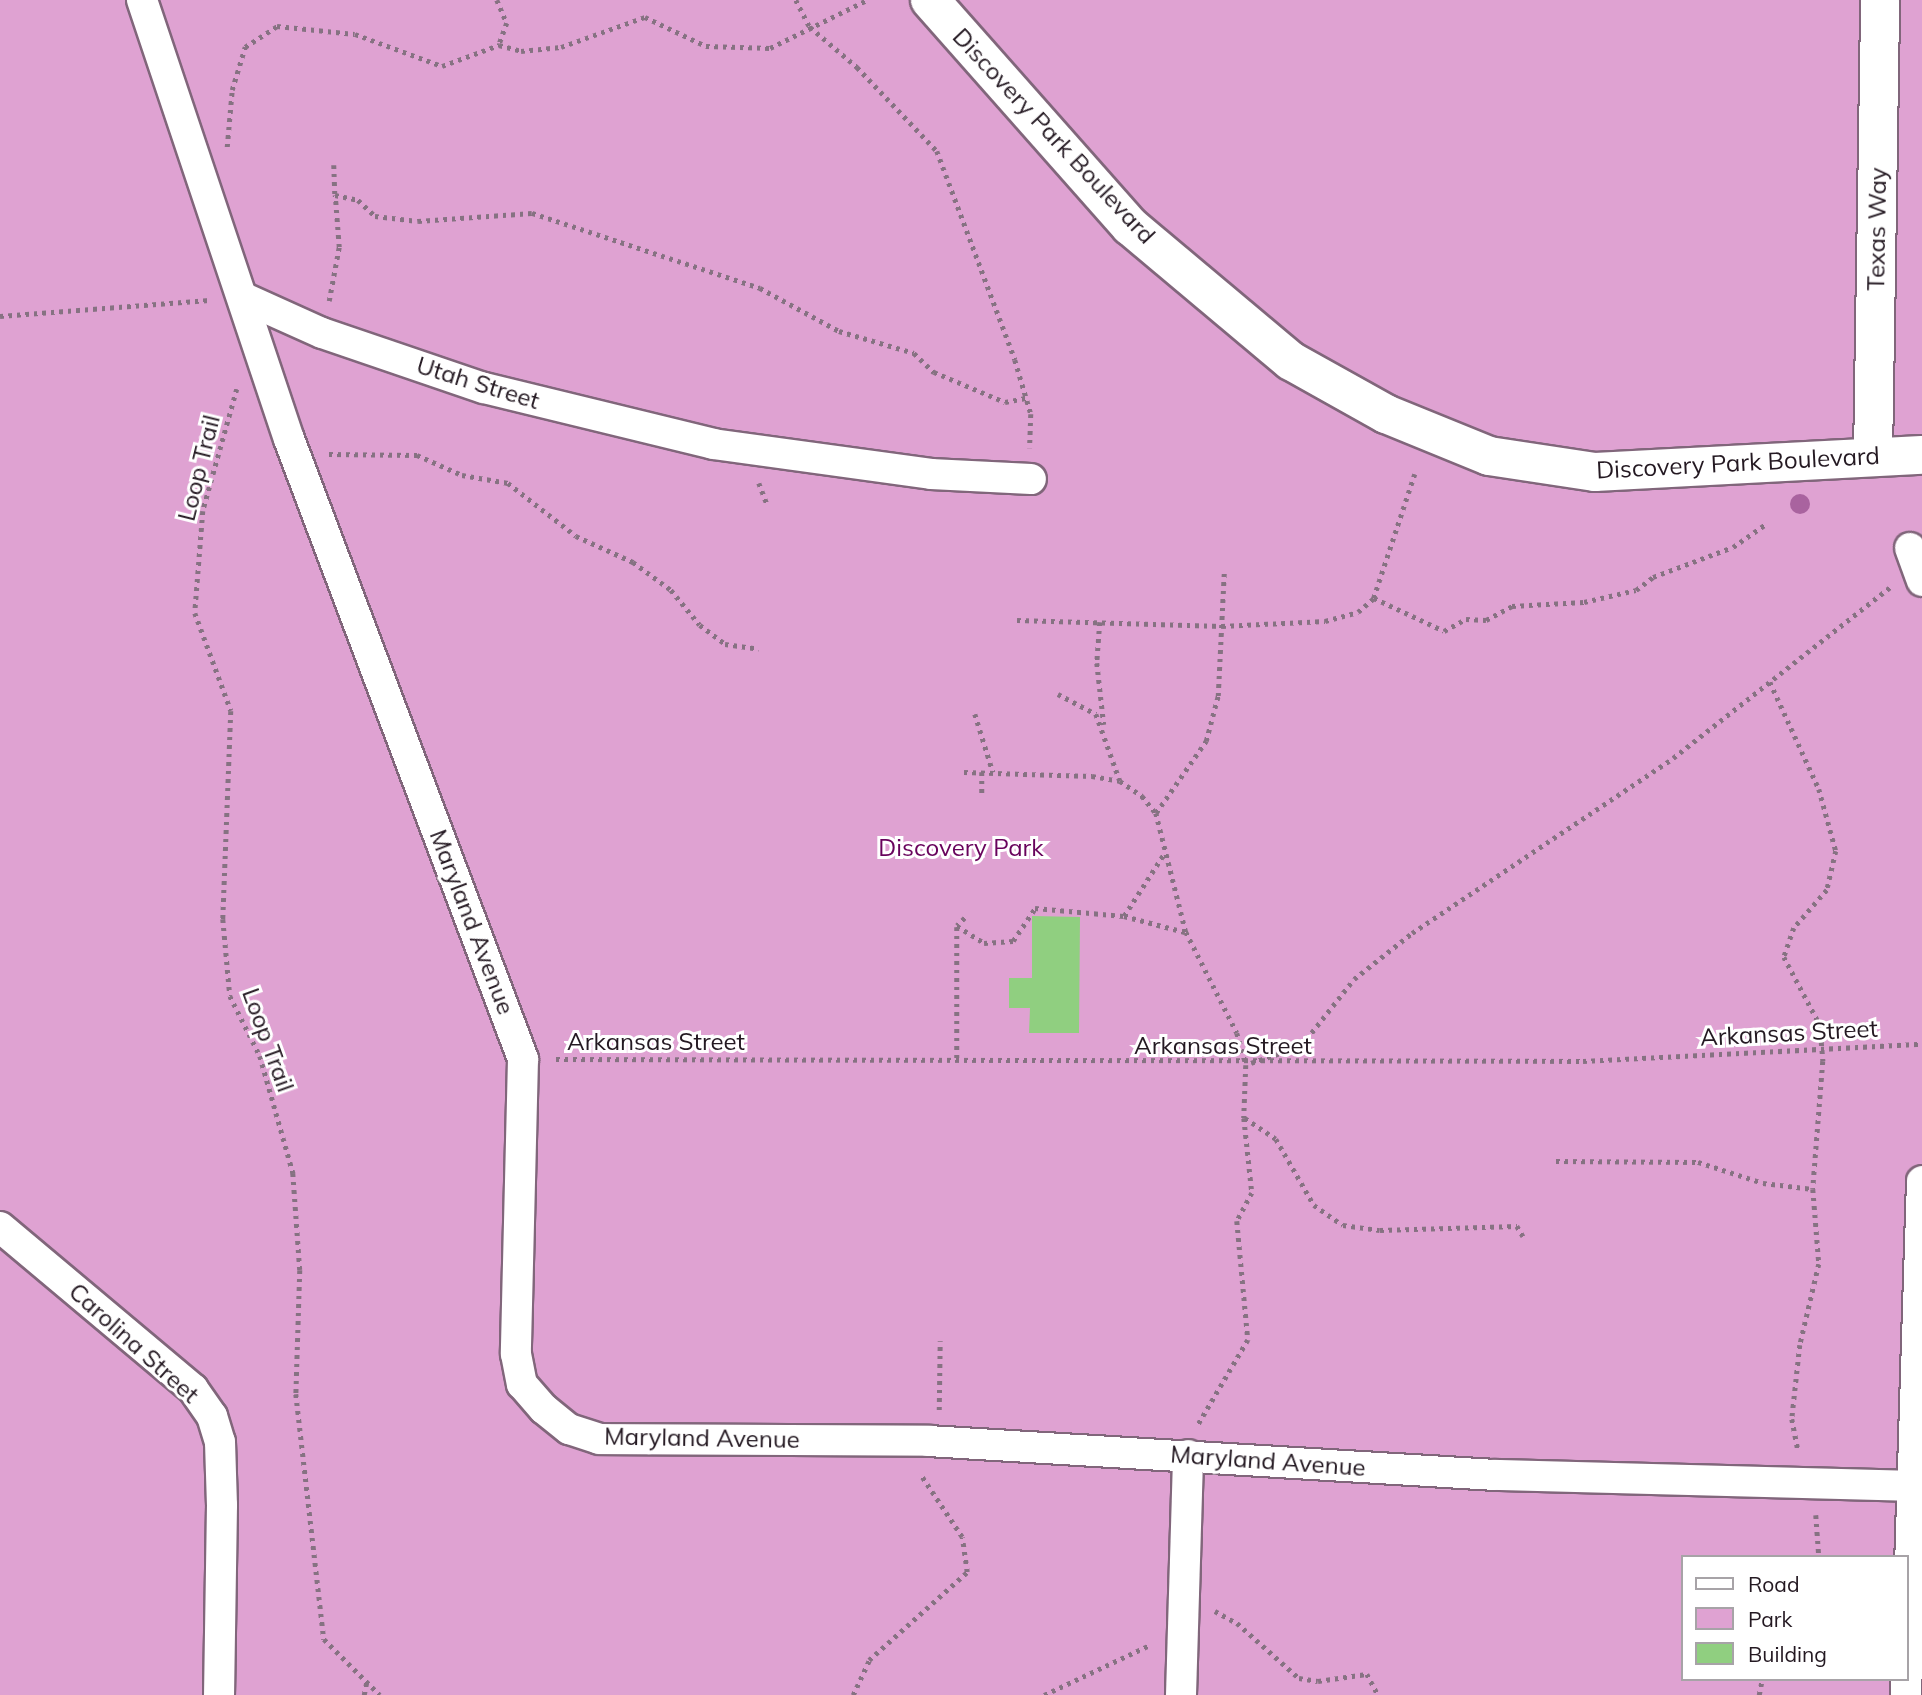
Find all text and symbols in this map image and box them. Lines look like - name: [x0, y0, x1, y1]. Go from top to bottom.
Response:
- street label: Discovery Park Boulevard: [947, 22, 1161, 250]
- street label: Texas Way: [1862, 167, 1892, 291]
- street label: Utah Street: [413, 351, 543, 415]
- street label: Loop Trail: [172, 412, 226, 524]
- street label: Discovery Park Boulevard: [1595, 441, 1881, 485]
- street label: Maryland Avenue: [424, 826, 520, 1018]
- park label: Discovery Park: [878, 834, 1044, 862]
- street label: Loop Trail: [236, 984, 300, 1096]
- street label: Arkansas Street: [1699, 1014, 1879, 1052]
- street label: Arkansas Street: [567, 1028, 745, 1056]
- street label: Arkansas Street: [1134, 1032, 1312, 1060]
- street label: Carolina Street: [63, 1277, 205, 1409]
- street label: Maryland Avenue: [604, 1422, 800, 1454]
- street label: Maryland Avenue: [1169, 1440, 1367, 1482]
- legend: [1680, 1555, 1908, 1681]
- text: Road: [1748, 1571, 1799, 1597]
- text: Park: [1748, 1606, 1792, 1632]
- text: Building: [1748, 1641, 1827, 1667]

